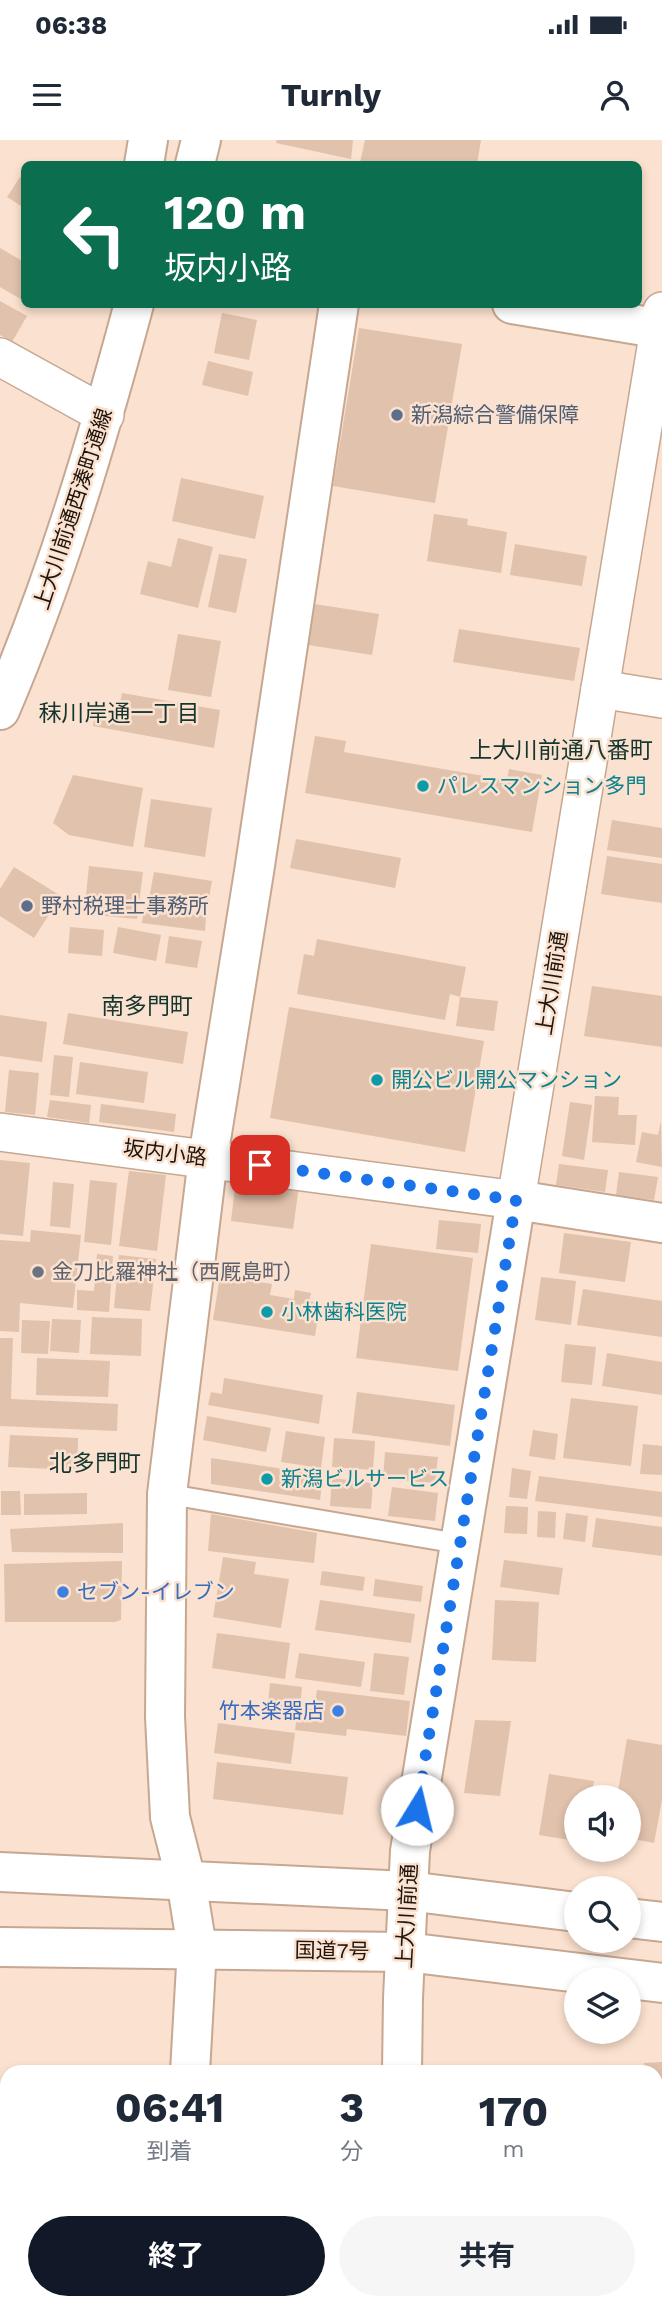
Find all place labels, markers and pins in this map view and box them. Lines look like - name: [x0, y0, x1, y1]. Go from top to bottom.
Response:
- place label: 新潟綜合警備保障: [411, 402, 579, 427]
- marker: 新潟綜合警備保障: [389, 407, 405, 423]
- place label: パレスマンション多門: [437, 773, 646, 798]
- marker: パレスマンション多門: [415, 778, 431, 794]
- place label: 野村税理士事務所: [41, 893, 209, 918]
- marker: 野村税理士事務所: [19, 898, 35, 914]
- place label: 開公ビル開公マンション: [391, 1067, 622, 1092]
- marker: 開公ビル開公マンション: [369, 1072, 385, 1088]
- pin: [230, 1135, 290, 1195]
- place label: 金刀比羅神社（西厩島町）: [52, 1259, 304, 1284]
- marker: 金刀比羅神社（西厩島町）: [30, 1264, 46, 1280]
- place label: 小林歯科医院: [281, 1299, 407, 1324]
- marker: 小林歯科医院: [259, 1304, 275, 1320]
- place label: 新潟ビルサービス: [281, 1466, 449, 1491]
- marker: 新潟ビルサービス: [259, 1471, 275, 1487]
- place label: セブン-イレブン: [77, 1579, 235, 1604]
- marker: セブン-イレブン: [55, 1584, 71, 1600]
- place label: 竹本楽器店: [219, 1698, 324, 1723]
- marker: 竹本楽器店: [330, 1703, 346, 1719]

